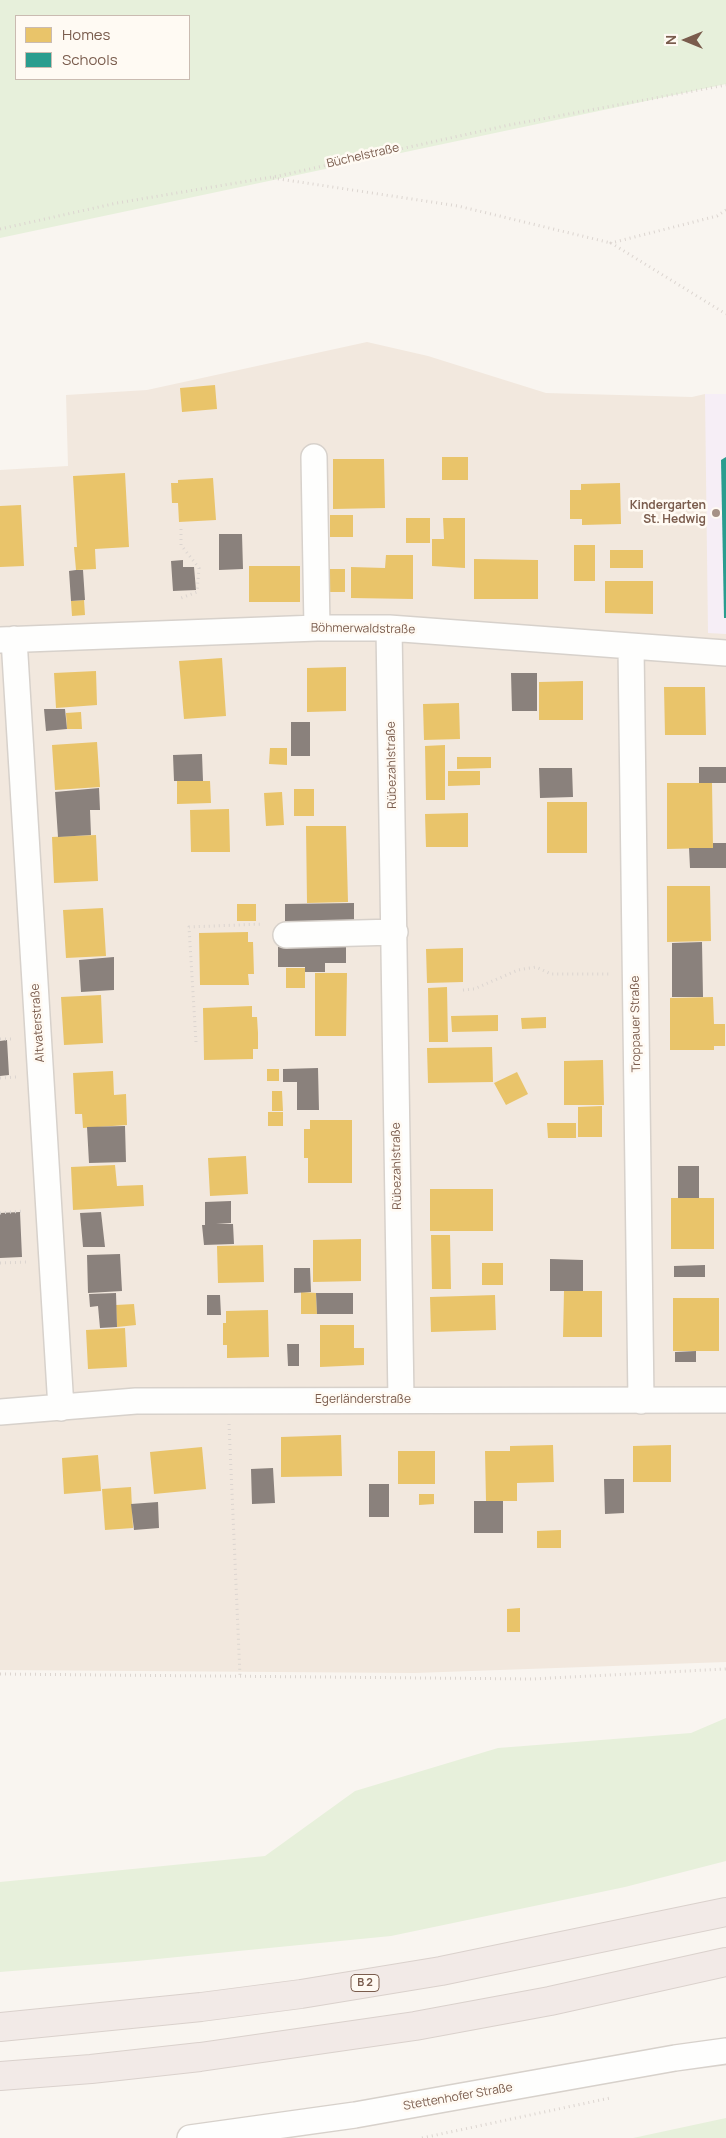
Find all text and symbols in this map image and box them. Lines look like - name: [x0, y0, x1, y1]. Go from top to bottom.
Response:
- legend: [15, 15, 190, 80]
- north arrow: [661, 15, 711, 65]
- text: Homes: [62, 24, 110, 45]
- text: N: [661, 35, 680, 45]
- text: Schools: [62, 49, 118, 70]
- street label: Büchelstraße: [325, 141, 401, 171]
- place label: Kindergarten St. Hedwig: [630, 499, 706, 527]
- marker: Kindergarten St. Hedwig: [710, 507, 722, 519]
- street label: Böhmerwaldstraße: [311, 621, 415, 637]
- street label: Rübezahlstraße: [384, 721, 400, 809]
- street label: Troppauer Straße: [628, 976, 644, 1072]
- street label: Altvaterstraße: [28, 983, 48, 1063]
- street label: Rübezahlstraße: [389, 1122, 405, 1210]
- street label: Egerländerstraße: [315, 1393, 411, 1407]
- road number: B 2: [351, 1975, 379, 1992]
- street label: Stettenhofer Straße: [402, 2080, 514, 2114]

